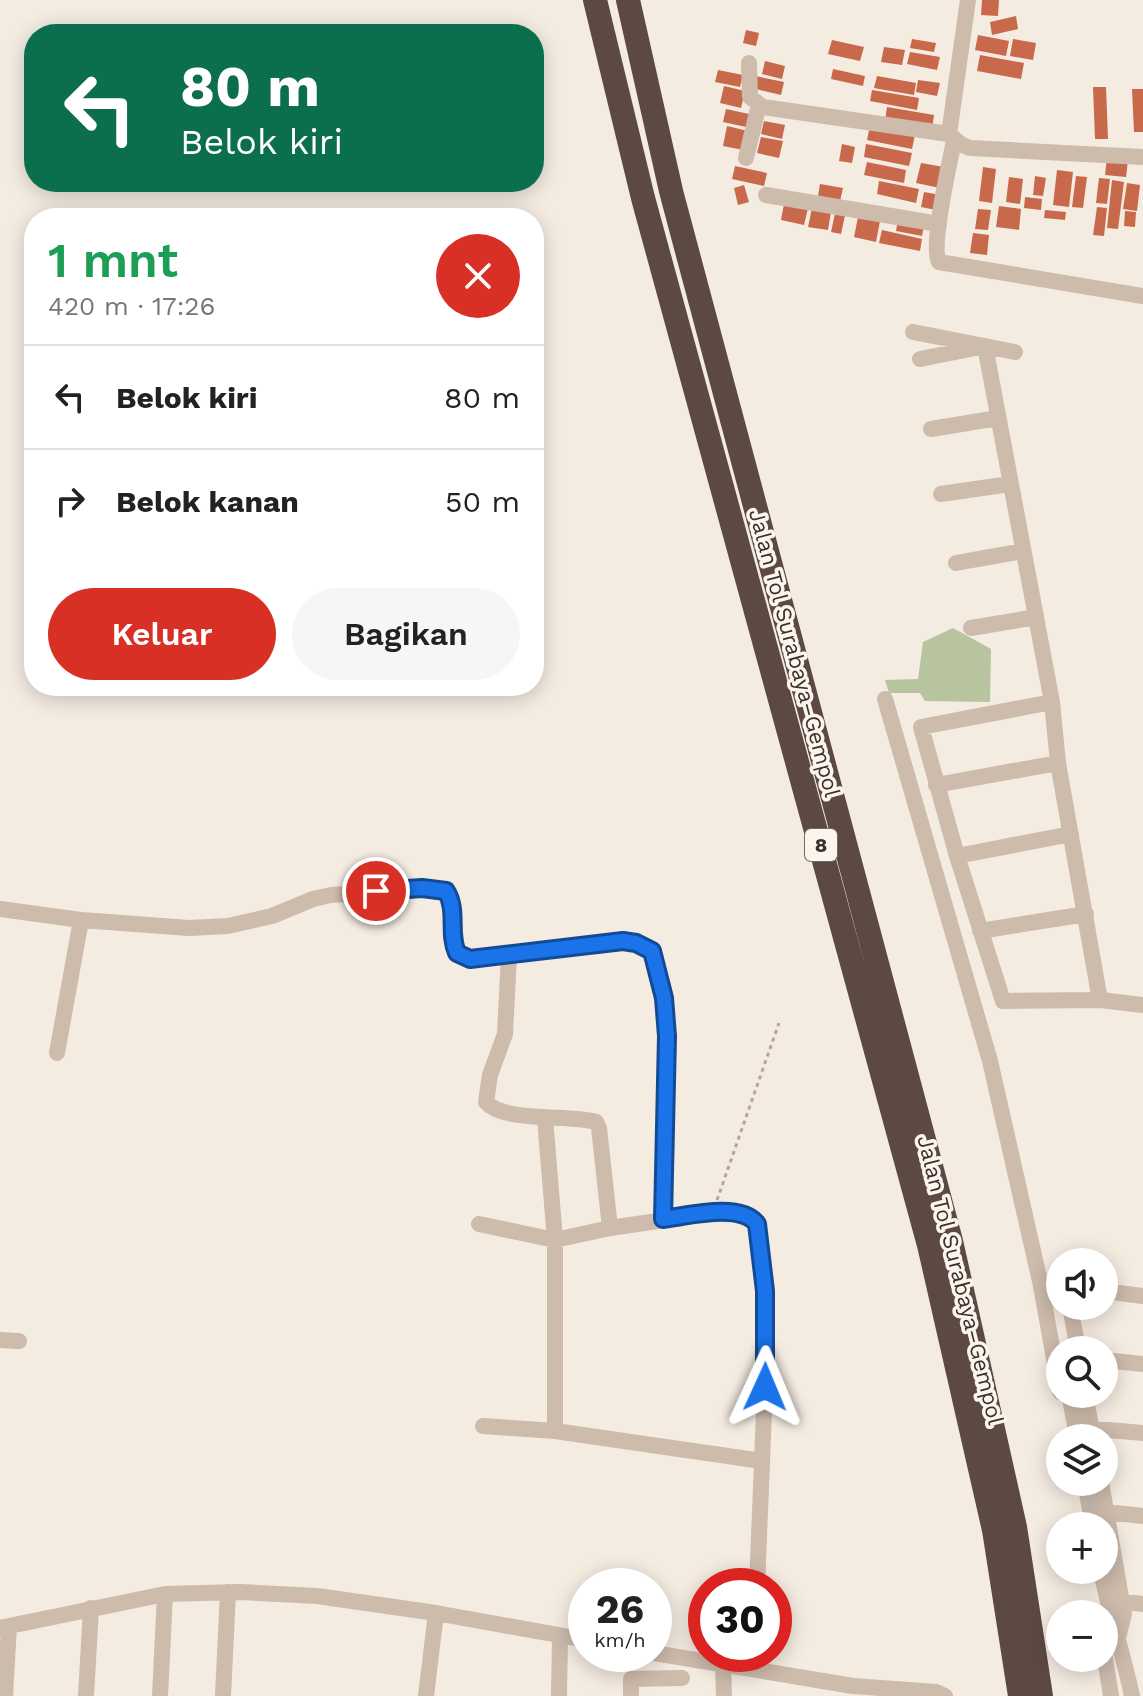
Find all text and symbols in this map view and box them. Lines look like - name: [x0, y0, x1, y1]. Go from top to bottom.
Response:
- text: 80 m: [180, 54, 320, 120]
- icon: left: [48, 56, 152, 160]
- text: Belok kiri: [180, 121, 343, 163]
- text: 1 mnt: [48, 232, 178, 289]
- button: close: [436, 234, 520, 318]
- text: 420 m · 17:26: [48, 291, 215, 321]
- icon: left: [48, 375, 92, 419]
- text: Belok kiri: [116, 380, 258, 415]
- text: 80 m: [444, 380, 520, 415]
- icon: right: [48, 479, 92, 523]
- text: Belok kanan: [116, 484, 299, 519]
- text: 50 m: [445, 484, 520, 519]
- street label: Jalan Tol Surabaya–Gempol: [744, 506, 845, 800]
- button: Keluar: [48, 588, 276, 680]
- button: Bagikan: [292, 588, 520, 680]
- road number: 8: [805, 829, 837, 861]
- pin: [342, 857, 410, 925]
- icon: arrive: [354, 869, 398, 913]
- street label: Jalan Tol Surabaya–Gempol: [912, 1133, 1009, 1428]
- map controls: [1046, 1248, 1118, 1672]
- button: sound: [1046, 1248, 1118, 1320]
- button: search: [1046, 1336, 1118, 1408]
- position arrow: [723, 1345, 807, 1429]
- button: layers: [1046, 1424, 1118, 1496]
- button: +: [1046, 1512, 1118, 1584]
- speed limit sign: 30: [688, 1568, 792, 1672]
- text: 26: [596, 1586, 644, 1633]
- button: −: [1046, 1600, 1118, 1672]
- text: km/h: [594, 1628, 646, 1652]

